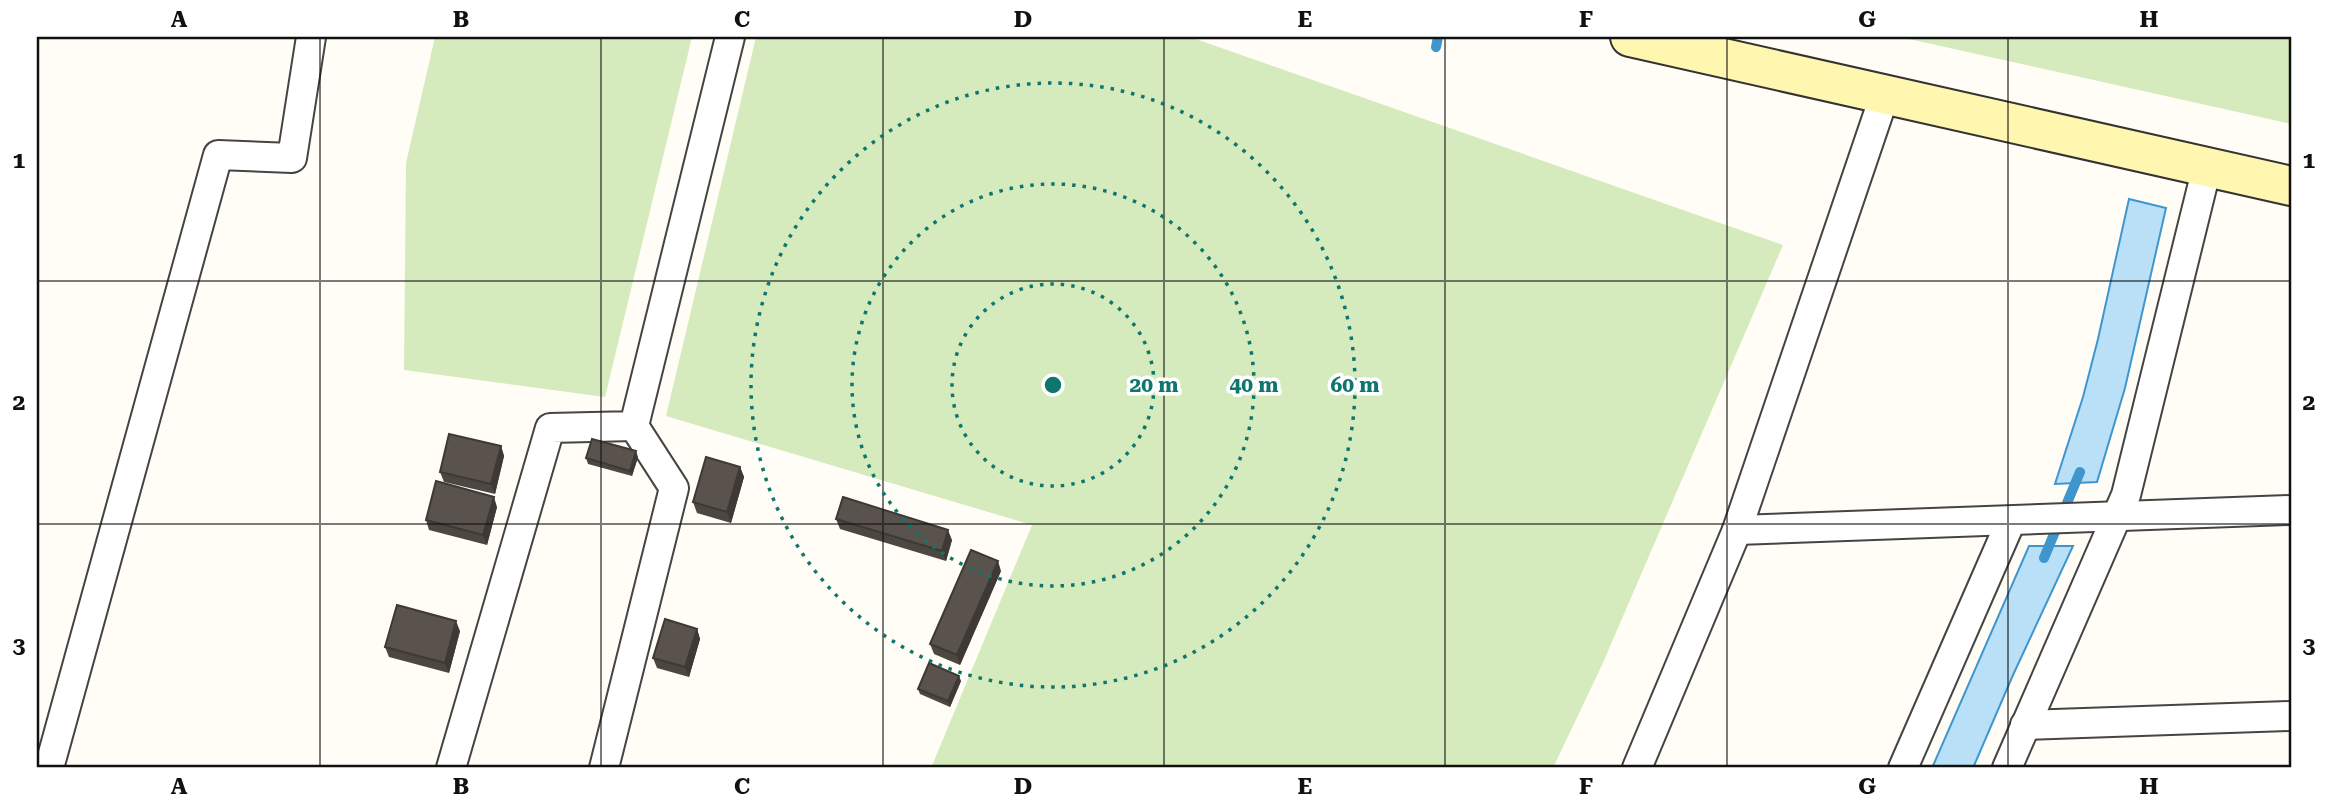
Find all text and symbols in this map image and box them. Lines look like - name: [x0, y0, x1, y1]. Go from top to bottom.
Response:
- text: A: [171, 6, 188, 33]
- text: B: [453, 6, 469, 33]
- text: C: [734, 6, 750, 33]
- text: D: [1014, 6, 1032, 33]
- text: E: [1298, 6, 1312, 33]
- text: F: [1579, 6, 1593, 33]
- text: G: [1858, 6, 1876, 33]
- text: H: [2140, 6, 2159, 33]
- text: 1: [13, 147, 26, 174]
- text: 1: [2303, 147, 2316, 174]
- centre of rings: [1041, 373, 1065, 397]
- text: 20 m: [1129, 373, 1179, 397]
- text: 40 m: [1229, 373, 1279, 397]
- text: 60 m: [1330, 373, 1380, 397]
- text: 2: [13, 389, 25, 416]
- text: 2: [2303, 389, 2315, 416]
- text: 3: [13, 632, 26, 659]
- text: 3: [2303, 632, 2316, 659]
- text: A: [171, 773, 188, 800]
- text: B: [453, 773, 469, 800]
- text: C: [734, 773, 750, 800]
- text: D: [1014, 773, 1032, 800]
- text: E: [1298, 773, 1312, 800]
- text: F: [1579, 773, 1593, 800]
- text: G: [1858, 773, 1876, 800]
- text: H: [2140, 773, 2159, 800]

